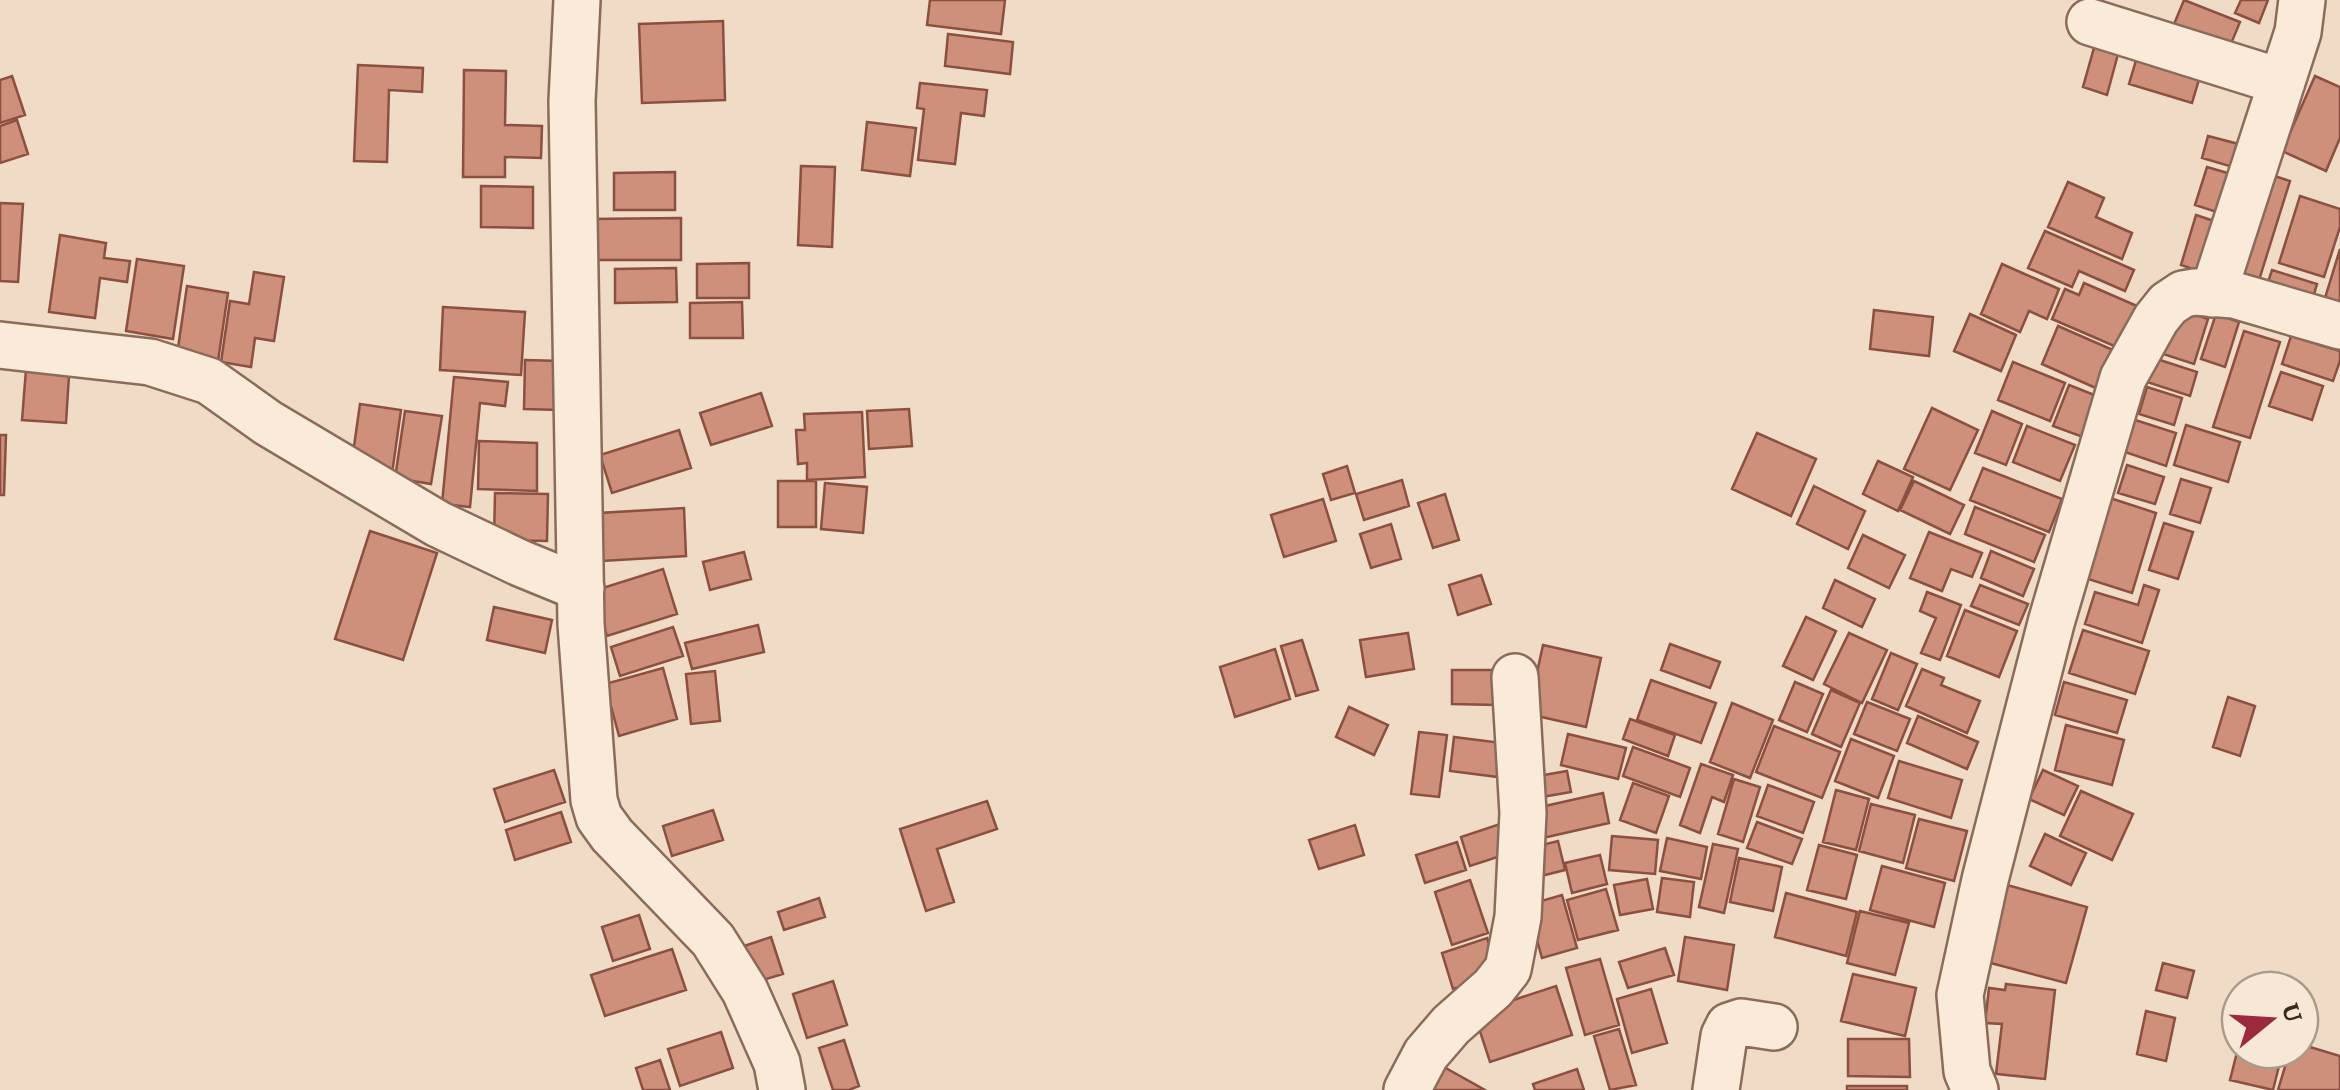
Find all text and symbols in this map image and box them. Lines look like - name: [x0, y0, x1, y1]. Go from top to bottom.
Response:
- north arrow: [2220, 970, 2320, 1070]
- text: U: [2276, 999, 2311, 1026]

